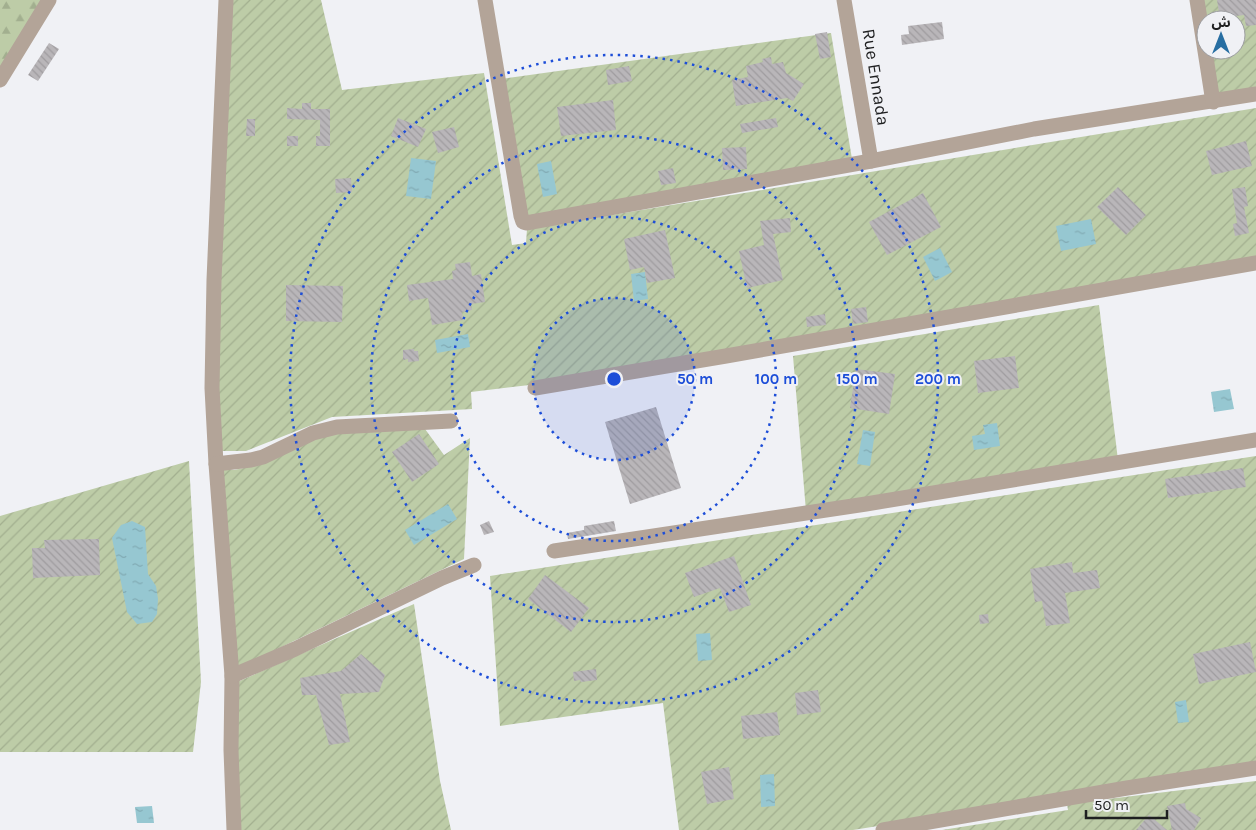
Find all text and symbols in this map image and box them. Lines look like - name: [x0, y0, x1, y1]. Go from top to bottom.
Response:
- north arrow: [1196, 10, 1246, 60]
- text: ش: [1211, 14, 1231, 31]
- street label: Rue Ennada: [857, 27, 895, 127]
- centre of rings: [605, 370, 623, 388]
- text: 50 m: [677, 370, 713, 388]
- text: 100 m: [755, 370, 797, 388]
- text: 150 m: [836, 370, 878, 388]
- text: 200 m: [915, 370, 961, 388]
- scale bar: [1086, 788, 1167, 820]
- text: 50 m: [1094, 796, 1129, 814]

